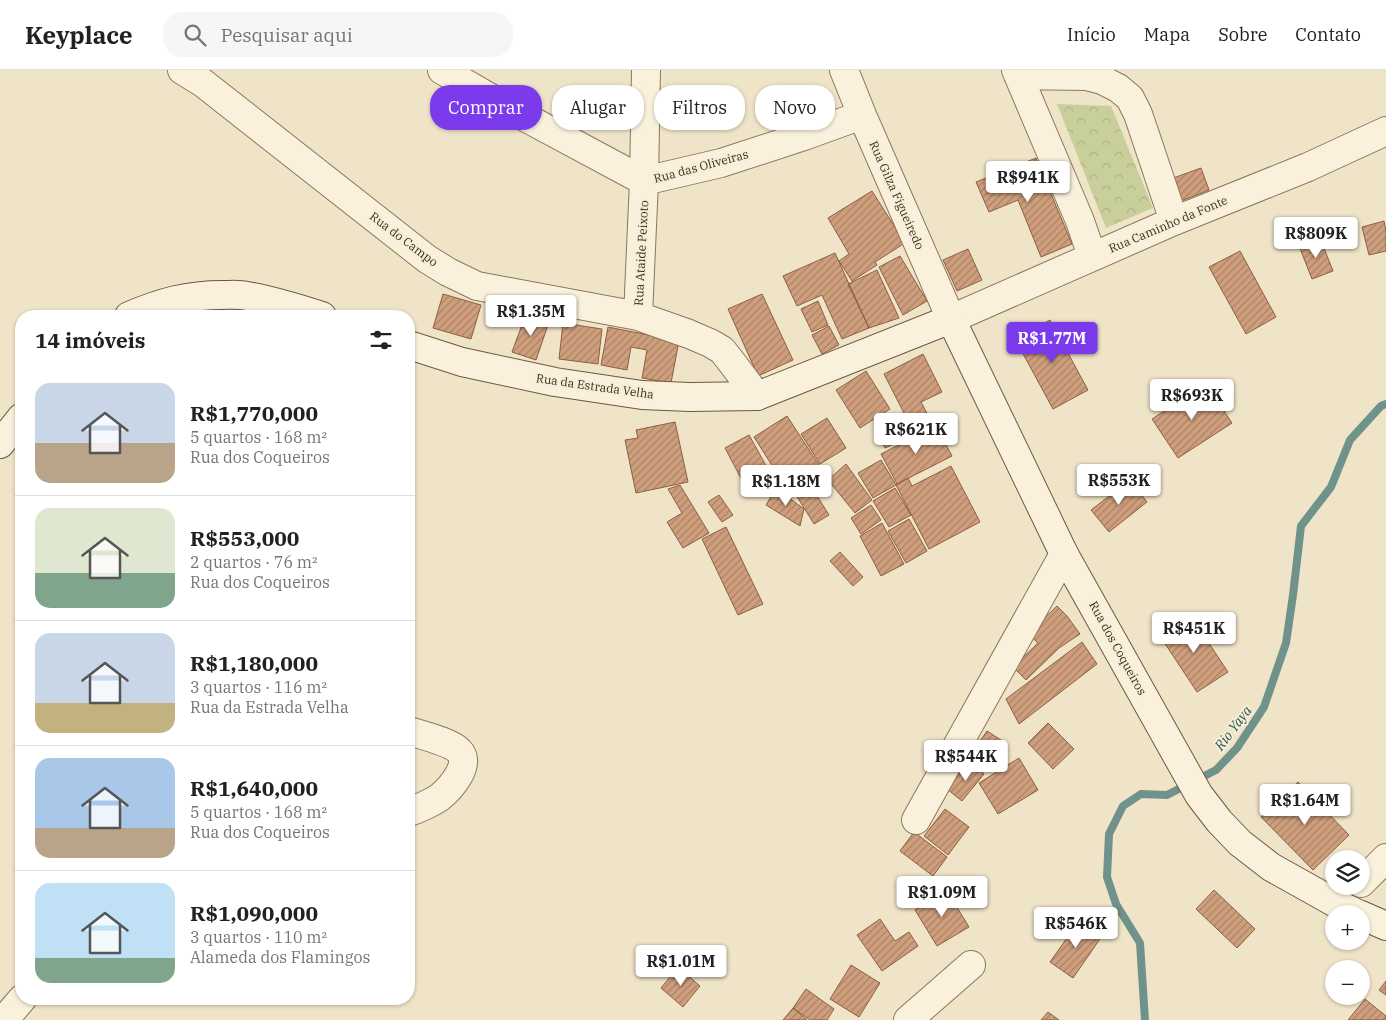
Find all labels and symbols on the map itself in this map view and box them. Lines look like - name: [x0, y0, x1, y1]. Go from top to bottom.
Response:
- street label: Rua Gilza Figueiredo: [866, 138, 928, 252]
- street label: Rua das Oliveiras: [652, 146, 750, 186]
- pin: R$941K: [987, 160, 1069, 203]
- street label: Rua Caminho da Fonte: [1106, 192, 1230, 256]
- street label: Rua Ataide Peixoto: [631, 200, 651, 306]
- street label: Rua do Campo: [367, 208, 441, 270]
- pin: R$809K: [1275, 216, 1357, 259]
- pin: R$1.35M: [485, 294, 577, 337]
- pin: R$1.77M: [1006, 322, 1098, 364]
- street label: Rua da Estrada Velha: [535, 370, 655, 402]
- pin: R$693K: [1151, 378, 1233, 421]
- pin: R$621K: [875, 412, 957, 455]
- pin: R$1.18M: [740, 464, 832, 507]
- pin: R$553K: [1078, 464, 1160, 506]
- street label: Rua dos Coqueiros: [1086, 599, 1150, 698]
- pin: R$451K: [1153, 612, 1235, 654]
- water label: Rio Yaya: [1210, 702, 1256, 755]
- pin: R$544K: [925, 740, 1007, 782]
- pin: R$1.64M: [1259, 784, 1351, 826]
- pin: R$1.09M: [896, 876, 988, 918]
- pin: R$546K: [1035, 906, 1117, 949]
- pin: R$1.01M: [635, 944, 727, 987]

